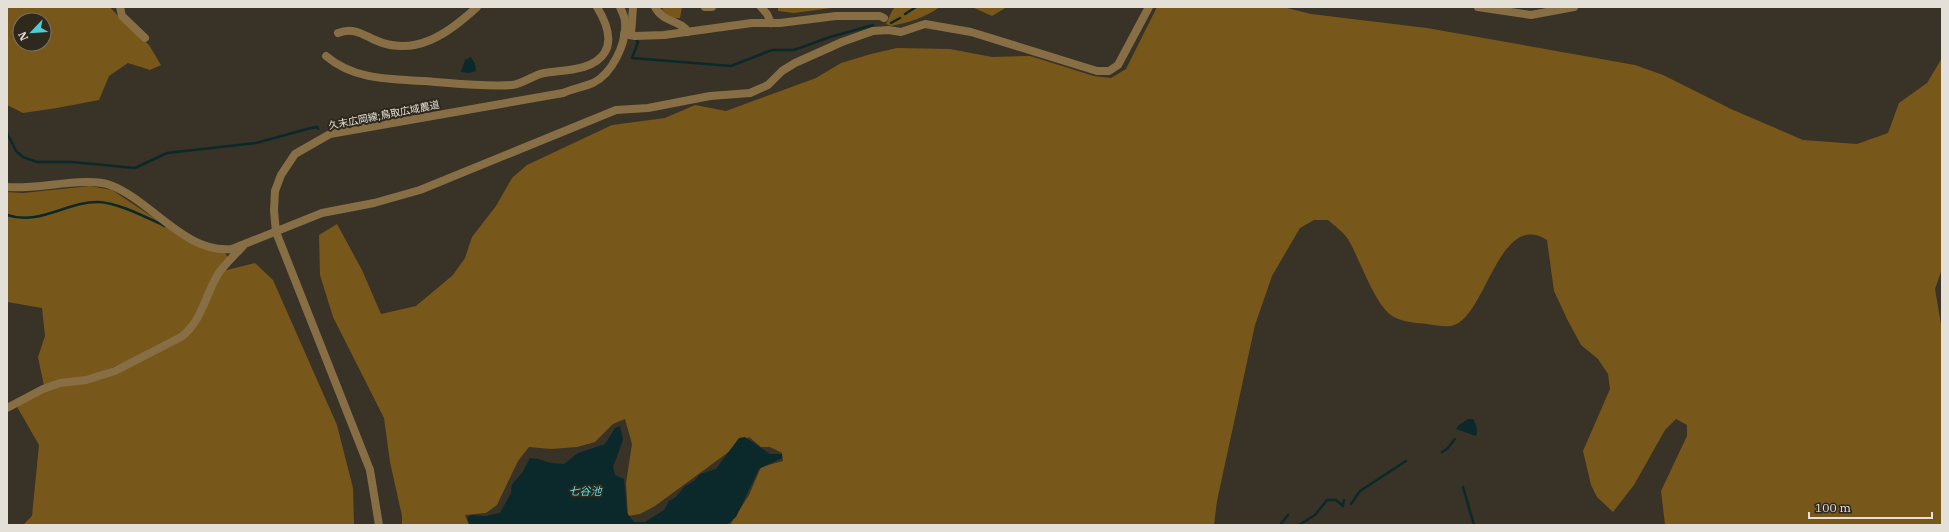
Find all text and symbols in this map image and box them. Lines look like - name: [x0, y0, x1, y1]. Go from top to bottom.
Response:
- north arrow: [12, 12, 52, 52]
- text: N: [15, 29, 31, 43]
- street label: 久末広岡線;鳥取広域農道: [327, 98, 441, 132]
- water label: 七谷池: [569, 484, 602, 498]
- scale bar: [1809, 494, 1932, 520]
- text: 100 m: [1815, 500, 1851, 515]

